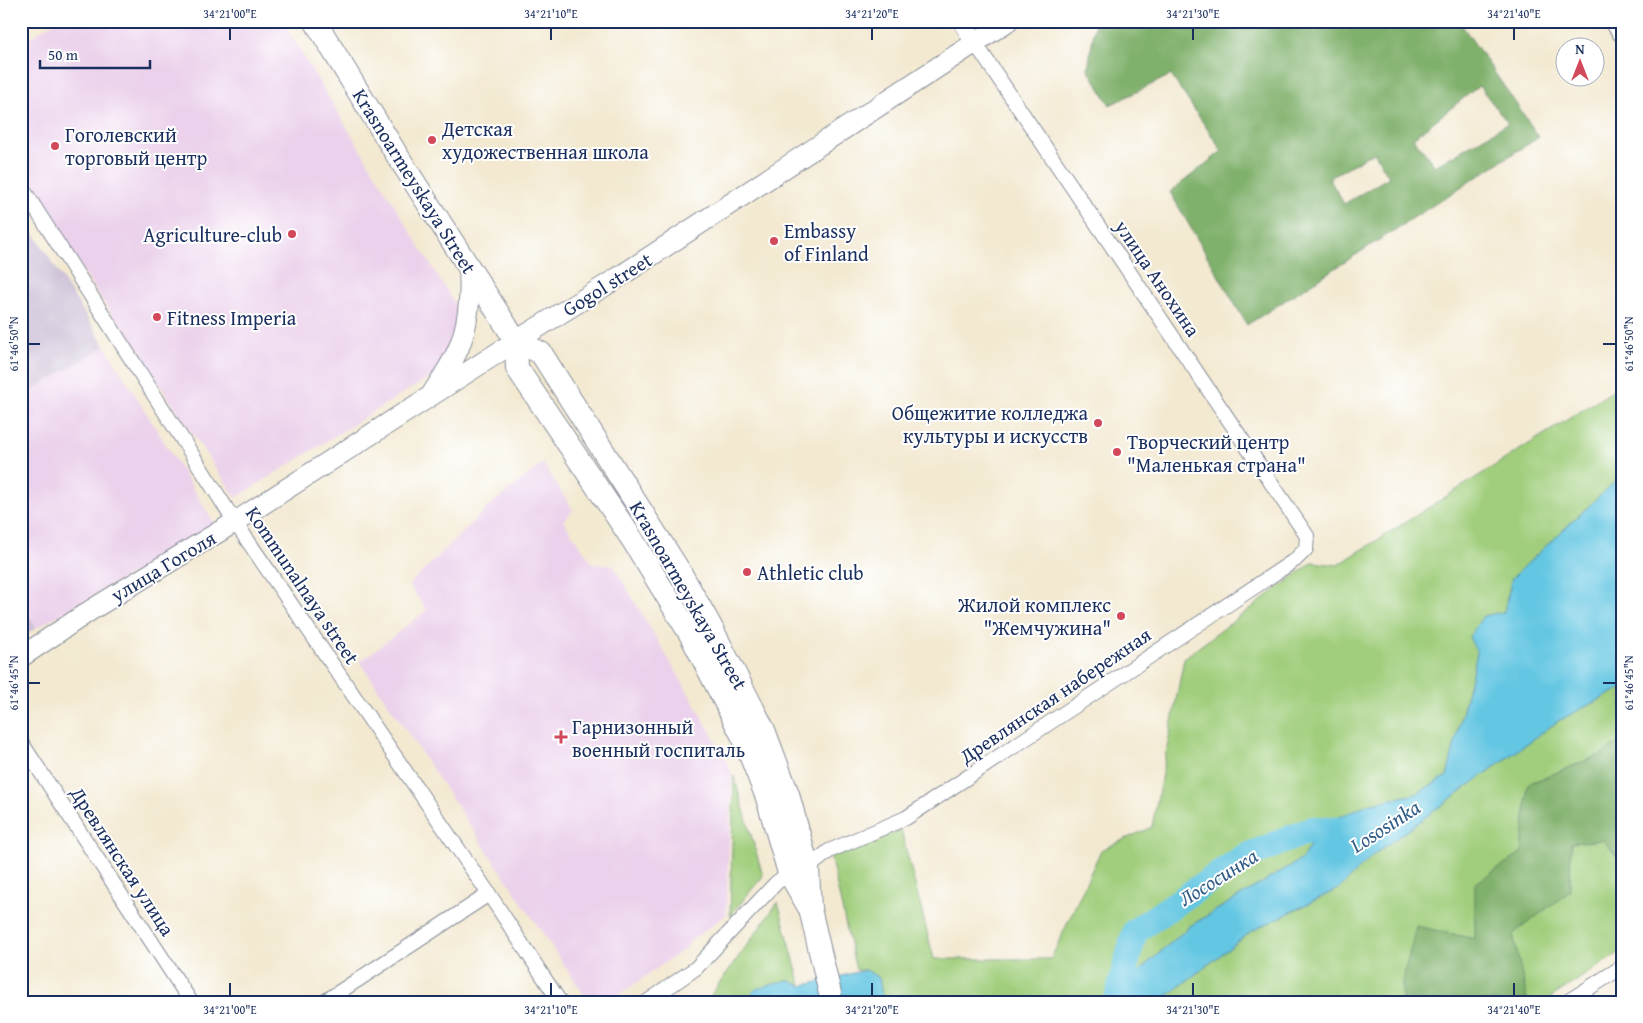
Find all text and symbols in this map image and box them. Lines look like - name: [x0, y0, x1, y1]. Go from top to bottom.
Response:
- text: 34°21'00"E: [203, 5, 257, 22]
- text: 34°21'10"E: [524, 5, 578, 22]
- text: 34°21'20"E: [845, 5, 899, 22]
- text: 34°21'30"E: [1166, 5, 1220, 22]
- text: 34°21'40"E: [1487, 5, 1541, 22]
- scale bar: [40, 38, 150, 70]
- north arrow: [1556, 38, 1606, 88]
- text: N: [1575, 39, 1585, 59]
- text: 50 m: [48, 44, 79, 65]
- street label: Krasnoarmeyskaya Street: [346, 83, 484, 279]
- place label: Детская художественная школа: [441, 114, 649, 166]
- place label: Гоголевский торговый центр: [65, 120, 207, 172]
- marker: Детская художественная школа: [426, 134, 438, 146]
- marker: Гоголевский торговый центр: [49, 140, 61, 152]
- street label: улица Анохина: [1108, 213, 1208, 343]
- place label: Embassy of Finland: [784, 216, 869, 268]
- place label: Agriculture-club: [143, 220, 282, 249]
- marker: Agriculture-club: [286, 228, 298, 240]
- marker: Embassy of Finland: [768, 235, 780, 247]
- street label: Gogol street: [557, 245, 657, 323]
- place label: Fitness Imperia: [167, 303, 297, 332]
- marker: Fitness Imperia: [151, 311, 163, 323]
- text: 61°46'50"N: [5, 316, 22, 372]
- text: 61°46'50"N: [1620, 316, 1637, 372]
- place label: Общежитие колледжа культуры и искусств: [892, 398, 1088, 450]
- marker: Общежитие колледжа культуры и искусств: [1092, 417, 1104, 429]
- place label: Творческий центр "Маленькая страна": [1127, 427, 1306, 479]
- marker: Творческий центр "Маленькая страна": [1111, 446, 1123, 458]
- street label: Krasnoarmeyskaya Street: [623, 495, 755, 695]
- street label: Kommunalnaya street: [239, 500, 367, 670]
- street label: улица Гоголя: [104, 523, 221, 609]
- place label: Athletic club: [757, 558, 864, 587]
- marker: Athletic club: [741, 566, 753, 578]
- place label: Жилой комплекс "Жемчужина": [957, 590, 1111, 642]
- marker: Жилой комплекс "Жемчужина": [1115, 610, 1127, 622]
- street label: Древлянская набережная: [953, 620, 1157, 771]
- text: 61°46'45"N: [5, 655, 22, 711]
- text: 61°46'45"N: [1620, 655, 1637, 711]
- place label: Гарнизонный военный госпиталь: [572, 712, 745, 764]
- marker: Гарнизонный военный госпиталь: [554, 730, 568, 744]
- street label: Древлянская улица: [63, 780, 182, 942]
- water label: Lososinka: [1343, 792, 1426, 861]
- water label: Лососинка: [1172, 840, 1264, 914]
- text: 34°21'00"E: [203, 1001, 257, 1018]
- text: 34°21'10"E: [524, 1001, 578, 1018]
- text: 34°21'20"E: [845, 1001, 899, 1018]
- text: 34°21'30"E: [1166, 1001, 1220, 1018]
- text: 34°21'40"E: [1487, 1001, 1541, 1018]

